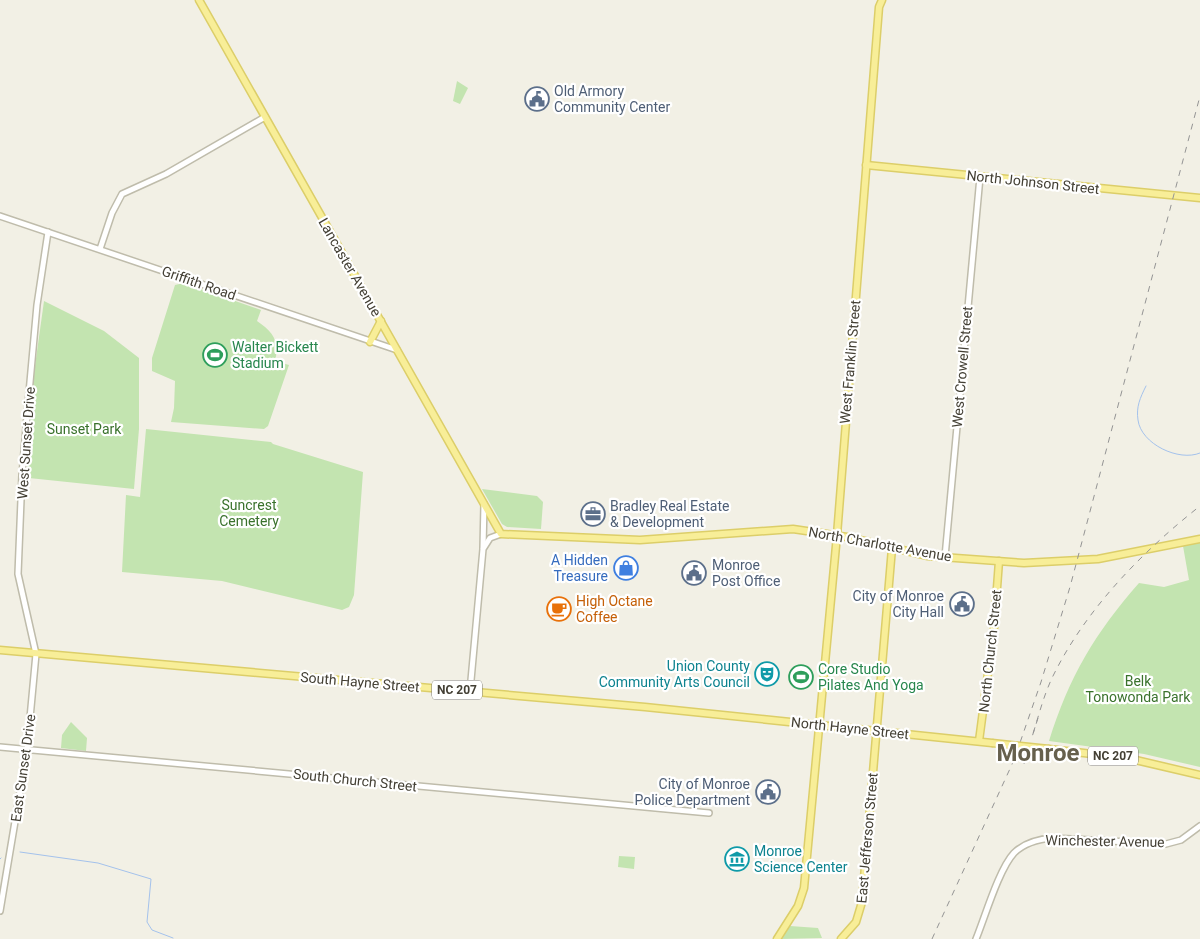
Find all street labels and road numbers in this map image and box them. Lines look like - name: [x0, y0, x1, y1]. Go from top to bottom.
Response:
- street label: North Johnson Street: [966, 167, 1101, 197]
- street label: Lancaster Avenue: [315, 215, 385, 319]
- street label: Griffith Road: [160, 263, 238, 303]
- street label: West Franklin Street: [837, 299, 863, 425]
- street label: West Crowell Street: [949, 305, 975, 428]
- street label: West Sunset Drive: [14, 386, 38, 500]
- street label: North Charlotte Avenue: [807, 524, 953, 564]
- street label: North Church Street: [976, 588, 1004, 713]
- street label: South Hayne Street: [300, 669, 421, 695]
- road number: NC 207: [432, 680, 482, 700]
- street label: East Sunset Drive: [8, 713, 38, 823]
- street label: North Hayne Street: [790, 714, 910, 742]
- road number: NC 207: [1088, 746, 1138, 766]
- street label: South Church Street: [292, 766, 418, 795]
- street label: East Jefferson Street: [853, 772, 881, 904]
- street label: Winchester Avenue: [1045, 832, 1165, 850]

